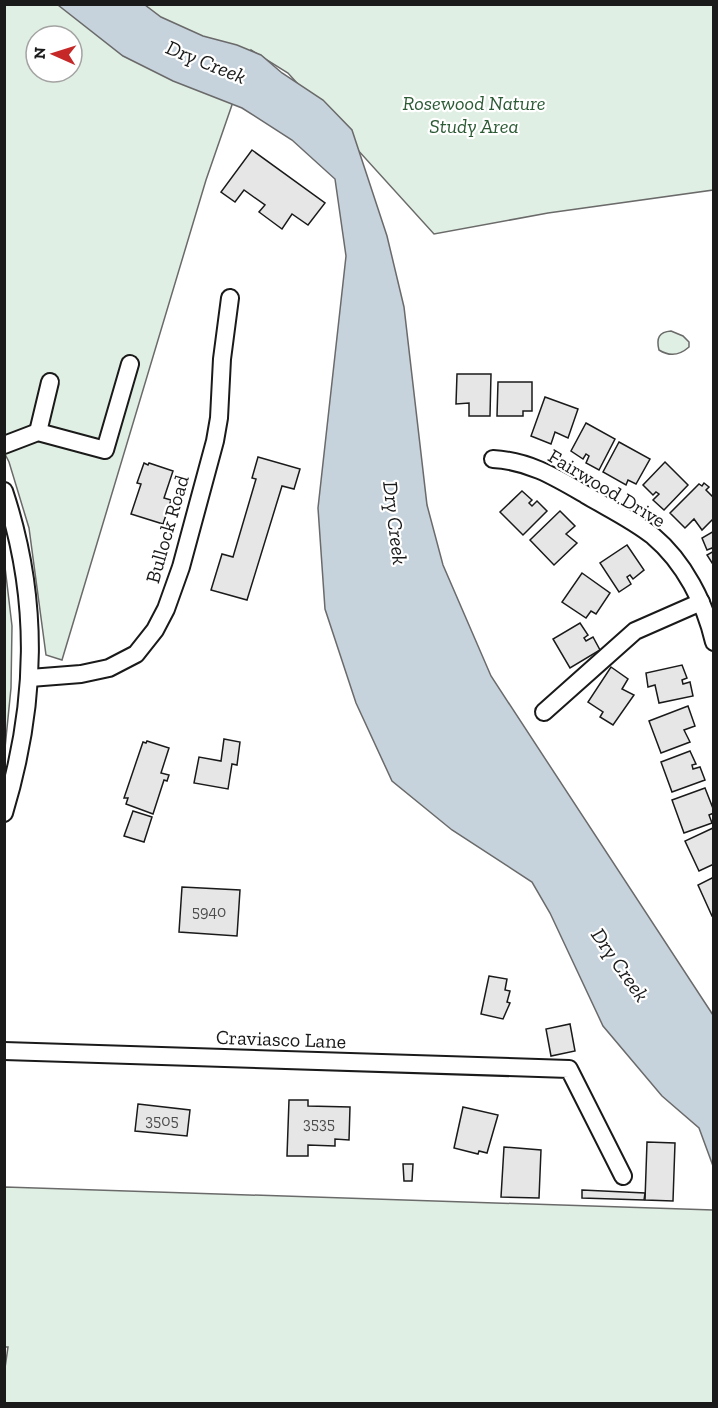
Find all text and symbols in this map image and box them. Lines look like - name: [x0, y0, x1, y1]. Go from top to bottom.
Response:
- north arrow: [24, 24, 84, 84]
- water label: Dry Creek: [162, 34, 250, 89]
- text: N: [30, 47, 49, 60]
- park label: Rosewood Nature Study Area: [402, 91, 546, 138]
- street label: Fairwood Drive: [544, 444, 670, 532]
- street label: Bullock Road: [140, 472, 194, 586]
- water label: Dry Creek: [378, 480, 413, 566]
- house number: 5940: [192, 902, 226, 921]
- water label: Dry Creek: [586, 923, 655, 1006]
- street label: Craviasco Lane: [216, 1025, 346, 1053]
- house number: 3505: [145, 1111, 179, 1130]
- house number: 3535: [303, 1114, 335, 1133]

